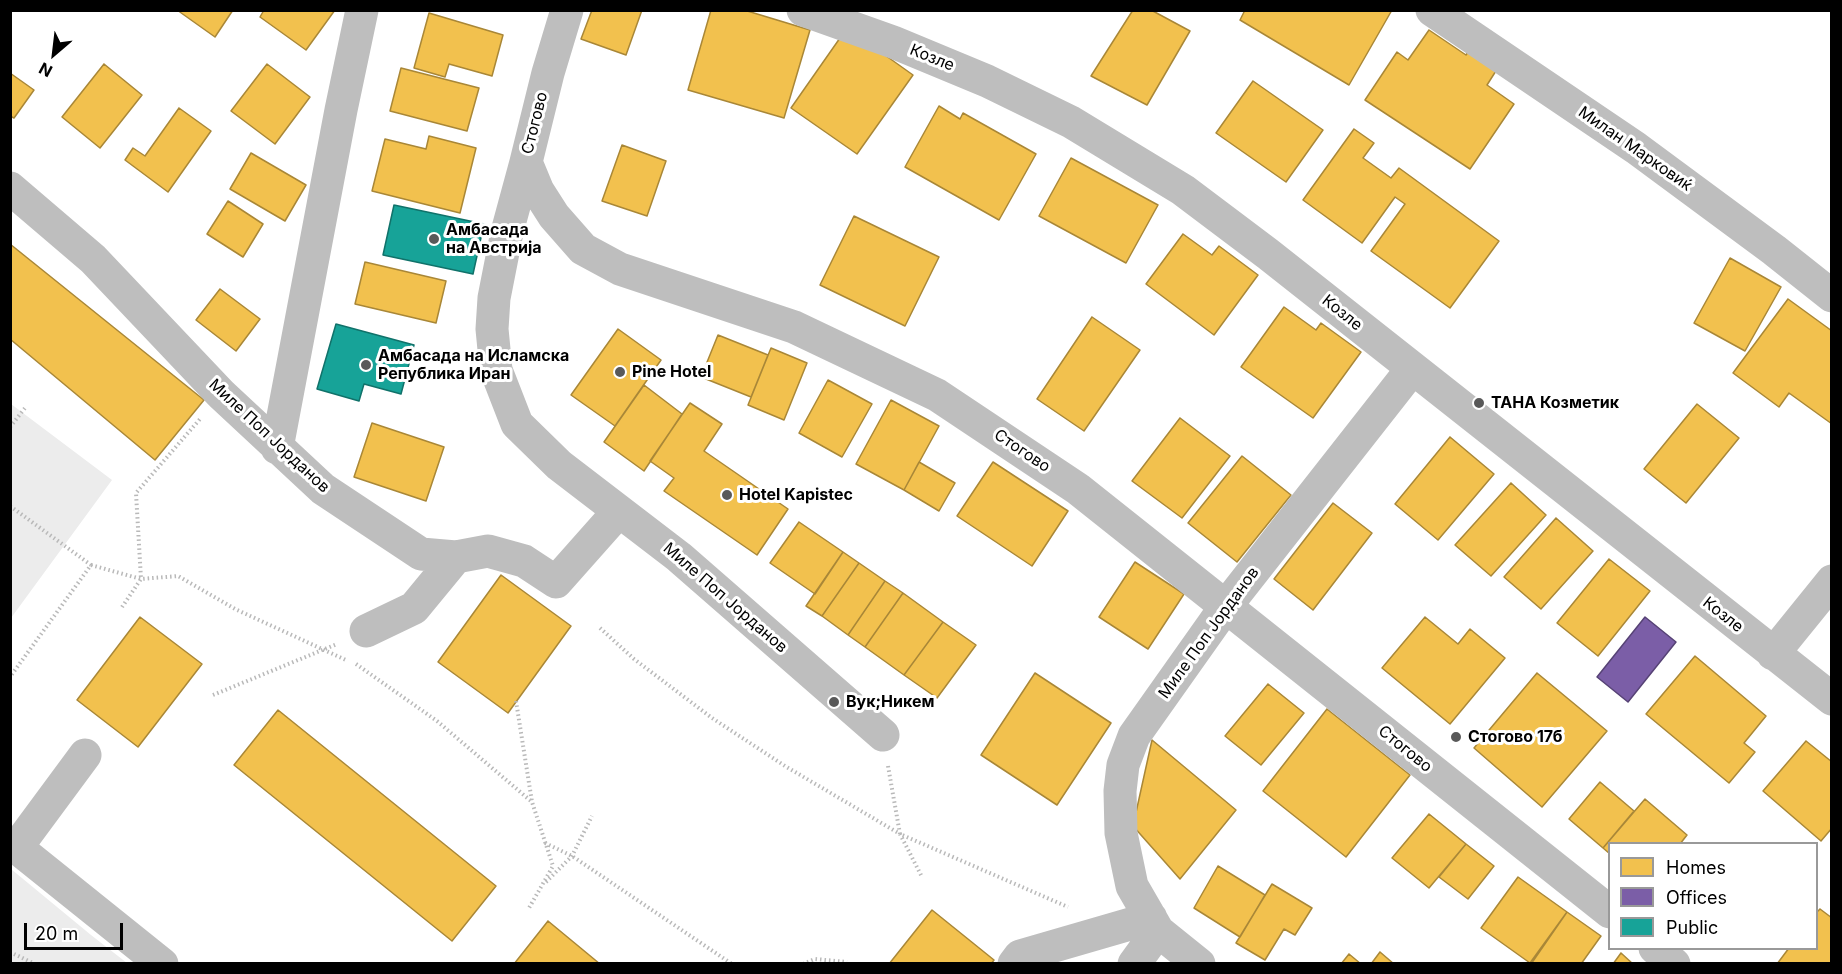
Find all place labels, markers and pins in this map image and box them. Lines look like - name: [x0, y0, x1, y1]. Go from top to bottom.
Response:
- place label: Амбасада на Австрија: [446, 220, 542, 258]
- marker: Амбасада на Австрија: [427, 232, 441, 246]
- place label: Амбасада на Исламска Република Иран: [378, 346, 569, 384]
- marker: Амбасада на Исламска Република Иран: [359, 358, 373, 372]
- place label: Pine Hotel: [632, 362, 711, 382]
- marker: Pine Hotel: [613, 365, 627, 379]
- place label: ТАНА Козметик: [1491, 393, 1619, 413]
- marker: ТАНА Козметик: [1472, 396, 1486, 410]
- place label: Hotel Kapistec: [739, 485, 853, 505]
- marker: Hotel Kapistec: [720, 488, 734, 502]
- place label: Вук;Никем: [846, 692, 934, 712]
- marker: Вук;Никем: [827, 695, 841, 709]
- place label: Стогово 17б: [1468, 727, 1563, 747]
- marker: Стогово 17б: [1449, 730, 1463, 744]

